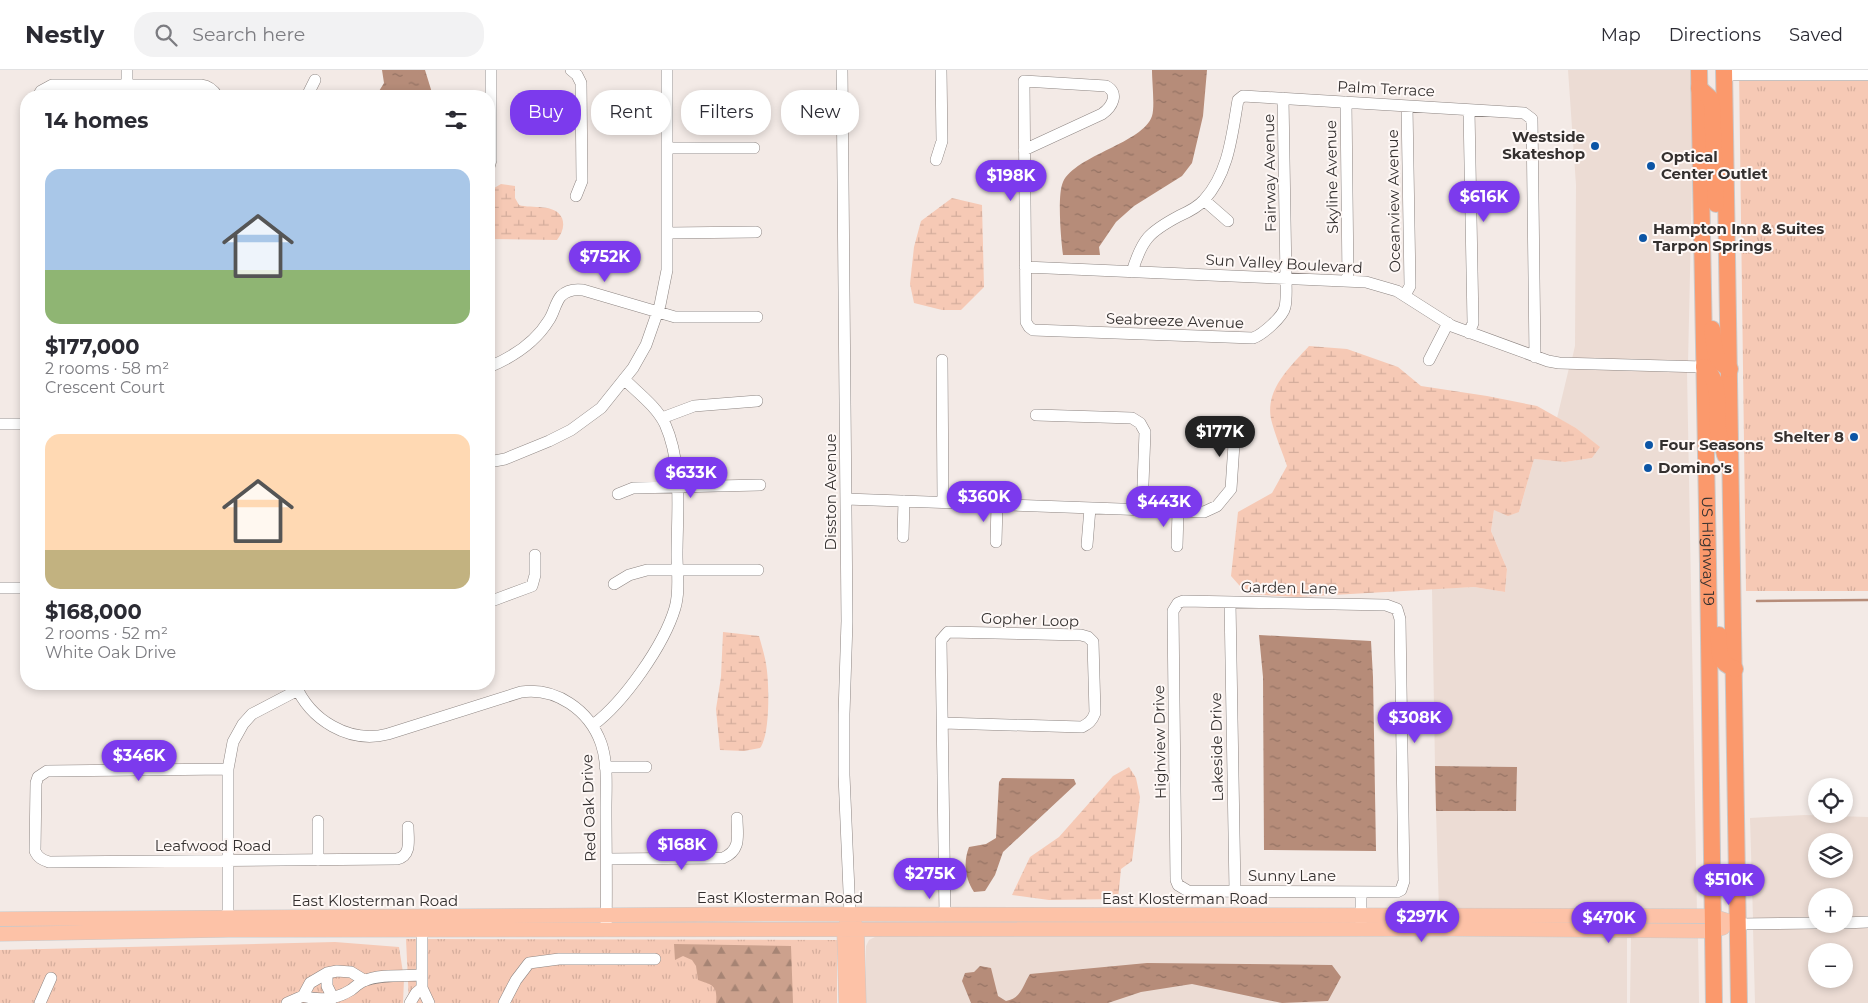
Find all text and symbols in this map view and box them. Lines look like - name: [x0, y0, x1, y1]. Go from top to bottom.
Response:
- search box: [134, 12, 484, 57]
- text: Nestly: [25, 20, 104, 49]
- icon: search: [152, 21, 180, 49]
- text: Search here: [192, 23, 305, 46]
- text: Map: [1601, 24, 1641, 46]
- text: Directions: [1669, 24, 1761, 46]
- text: Saved: [1789, 24, 1843, 46]
- street label: Palm Terrace: [1337, 76, 1435, 101]
- chip: Buy: [510, 90, 581, 135]
- chip: Rent: [591, 90, 671, 135]
- chip: Filters: [681, 90, 771, 135]
- chip: New: [781, 90, 859, 135]
- icon: filters: [442, 106, 470, 134]
- text: 14 homes: [45, 108, 149, 133]
- street label: Fairway Avenue: [1259, 114, 1280, 232]
- street label: Skyline Avenue: [1321, 120, 1342, 234]
- place label: Westside Skateshop: [1502, 127, 1585, 163]
- street label: Oceanview Avenue: [1383, 129, 1404, 273]
- marker: Westside Skateshop: [1589, 140, 1601, 152]
- place label: Optical Center Outlet: [1661, 147, 1768, 183]
- pin: $198K: [976, 160, 1046, 202]
- marker: Optical Center Outlet: [1645, 160, 1657, 172]
- text: $198K: [987, 166, 1035, 185]
- pin: $616K: [1449, 180, 1519, 223]
- text: $616K: [1460, 187, 1508, 206]
- icon: home: [213, 201, 303, 291]
- place label: Hampton Inn & Suites Tarpon Springs: [1653, 219, 1824, 255]
- marker: Hampton Inn & Suites Tarpon Springs: [1637, 232, 1649, 244]
- pin: $752K: [570, 240, 640, 283]
- text: $752K: [580, 247, 630, 266]
- street label: Sun Valley Boulevard: [1205, 250, 1363, 277]
- street label: Seabreeze Avenue: [1106, 309, 1244, 332]
- text: $177,000: [45, 334, 139, 359]
- text: 2 rooms · 58 m²: [45, 359, 169, 378]
- text: Crescent Court: [45, 378, 165, 397]
- pin: $177K: [1185, 416, 1255, 458]
- text: $177K: [1196, 422, 1244, 441]
- place label: Shelter 8: [1774, 427, 1844, 446]
- marker: Shelter 8: [1848, 431, 1860, 443]
- street label: Disston Avenue: [821, 434, 840, 550]
- place label: Four Seasons: [1659, 435, 1763, 454]
- marker: Four Seasons: [1643, 439, 1655, 451]
- pin: $633K: [656, 456, 726, 499]
- place label: Domino's: [1658, 458, 1732, 477]
- marker: Domino's: [1642, 462, 1654, 474]
- text: $633K: [665, 463, 717, 482]
- icon: home: [213, 466, 303, 556]
- pin: $360K: [949, 480, 1019, 523]
- pin: $443K: [1129, 486, 1199, 528]
- text: $360K: [958, 487, 1010, 506]
- text: $443K: [1137, 492, 1191, 511]
- street label: US Highway 19: [1698, 496, 1719, 606]
- street label: Garden Lane: [1241, 577, 1337, 598]
- text: $168,000: [45, 599, 142, 624]
- street label: Gopher Loop: [981, 608, 1079, 631]
- text: 2 rooms · 52 m²: [45, 624, 168, 643]
- text: White Oak Drive: [45, 643, 176, 662]
- street label: Highview Drive: [1149, 685, 1170, 799]
- street label: Lakeside Drive: [1206, 692, 1227, 802]
- pin: $308K: [1380, 702, 1450, 744]
- text: $308K: [1389, 708, 1441, 727]
- pin: $346K: [104, 740, 174, 782]
- text: $346K: [113, 746, 165, 765]
- street label: Red Oak Drive: [577, 754, 600, 862]
- map controls: [1808, 778, 1853, 988]
- button: locate: [1808, 778, 1853, 823]
- pin: $168K: [647, 828, 717, 871]
- button: layers: [1808, 833, 1853, 878]
- text: $168K: [658, 835, 706, 854]
- street label: Leafwood Road: [155, 836, 271, 855]
- pin: $275K: [895, 858, 965, 900]
- text: $275K: [905, 864, 955, 883]
- pin: $510K: [1694, 864, 1764, 906]
- street label: Sunny Lane: [1248, 866, 1336, 885]
- text: $510K: [1705, 870, 1753, 889]
- street label: East Klosterman Road: [697, 888, 863, 907]
- button: +: [1808, 888, 1853, 933]
- street label: East Klosterman Road: [1102, 889, 1268, 908]
- street label: East Klosterman Road: [292, 891, 458, 910]
- pin: $297K: [1387, 900, 1457, 943]
- pin: $470K: [1574, 902, 1644, 944]
- text: $297K: [1396, 907, 1448, 926]
- text: $470K: [1582, 908, 1636, 927]
- button: −: [1808, 943, 1853, 988]

